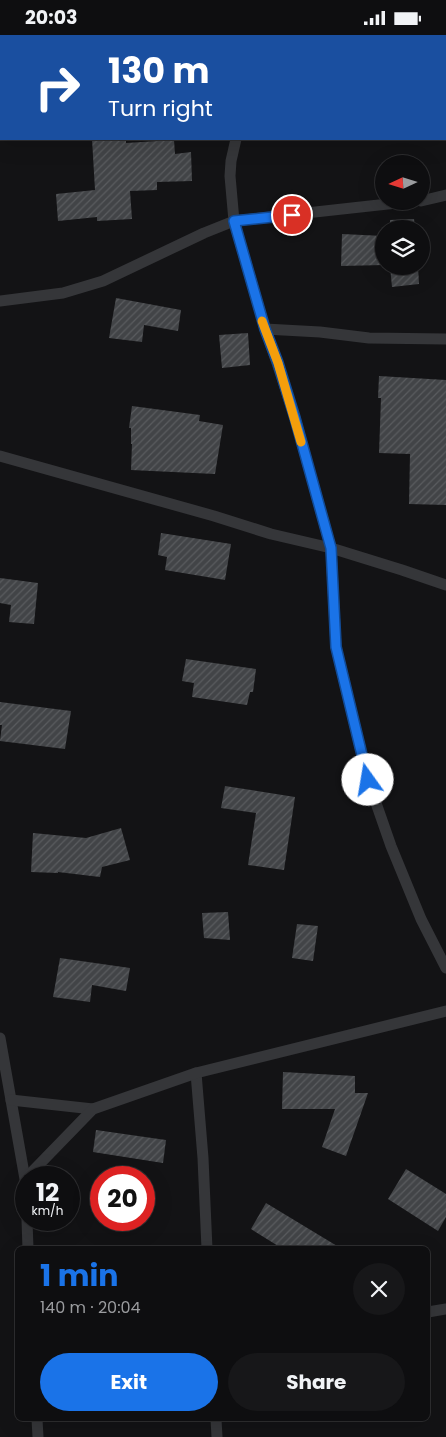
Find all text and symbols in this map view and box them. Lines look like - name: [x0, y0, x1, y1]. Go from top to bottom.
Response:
- text: 20:03: [25, 4, 78, 31]
- text: 130 m: [108, 46, 210, 95]
- icon: right: [25, 55, 90, 120]
- text: Turn right: [108, 93, 213, 124]
- north arrow: [375, 155, 430, 210]
- map controls: [375, 155, 430, 275]
- pin: [271, 194, 313, 236]
- icon: arrive: [278, 201, 306, 229]
- button: layers: [375, 220, 430, 275]
- position arrow: [341, 753, 393, 805]
- speed limit sign: 20: [90, 1166, 155, 1231]
- text: 12: [36, 1175, 59, 1210]
- text: km/h: [32, 1202, 63, 1219]
- text: 1 min: [40, 1254, 118, 1297]
- button: close: [353, 1263, 405, 1315]
- text: 140 m · 20:04: [40, 1296, 141, 1319]
- button: Exit: [40, 1353, 218, 1411]
- button: Share: [228, 1353, 405, 1411]

